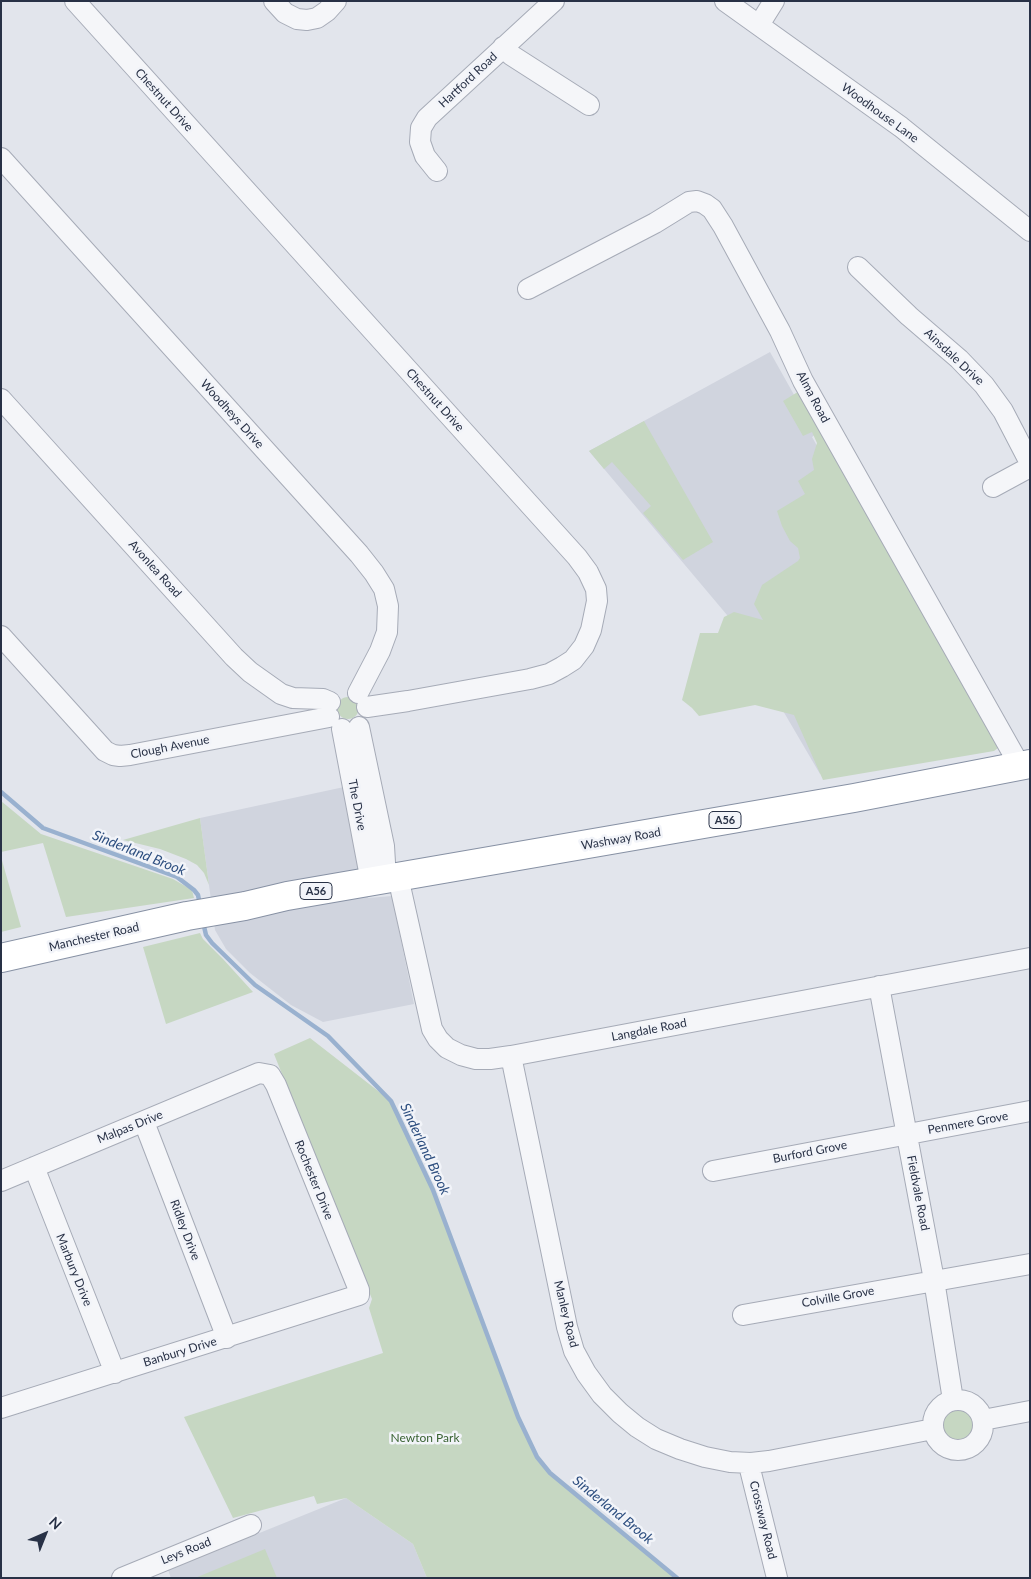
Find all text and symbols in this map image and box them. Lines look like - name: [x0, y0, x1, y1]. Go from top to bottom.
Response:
- street label: Hartford Road: [436, 49, 500, 111]
- street label: Chestnut Drive: [132, 65, 196, 135]
- street label: Woodhouse Lane: [839, 80, 921, 146]
- street label: Ainsdale Drive: [921, 326, 987, 388]
- street label: Chestnut Drive: [403, 365, 467, 435]
- street label: Alma Road: [793, 369, 833, 425]
- street label: Woodheys Drive: [197, 377, 267, 451]
- street label: Avonlea Road: [126, 537, 184, 601]
- street label: Clough Avenue: [129, 732, 211, 762]
- street label: The Drive: [345, 778, 369, 832]
- road number: A56: [709, 812, 741, 828]
- street label: Washway Road: [580, 825, 662, 853]
- water label: Sinderland Brook: [90, 827, 188, 879]
- road number: A56: [300, 882, 332, 899]
- street label: Manchester Road: [47, 920, 141, 954]
- street label: Langdale Road: [610, 1016, 688, 1044]
- water label: Sinderland Brook: [396, 1101, 454, 1197]
- street label: Malpas Drive: [95, 1107, 165, 1147]
- street label: Penmere Grove: [927, 1109, 1009, 1137]
- street label: Rochester Drive: [291, 1138, 337, 1222]
- street label: Burford Grove: [772, 1138, 848, 1166]
- street label: Fieldvale Road: [904, 1154, 932, 1232]
- street label: Ridley Drive: [167, 1198, 203, 1262]
- street label: Marbury Drive: [53, 1232, 95, 1308]
- street label: Manley Road: [551, 1279, 581, 1349]
- street label: Colville Grove: [801, 1284, 875, 1310]
- street label: Banbury Drive: [142, 1334, 218, 1370]
- park label: Newton Park: [391, 1431, 459, 1445]
- water label: Sinderland Brook: [569, 1472, 657, 1548]
- street label: Crossway Road: [746, 1479, 780, 1561]
- north arrow: [20, 1509, 70, 1559]
- text: N: [46, 1513, 66, 1533]
- street label: Leys Road: [159, 1534, 213, 1568]

